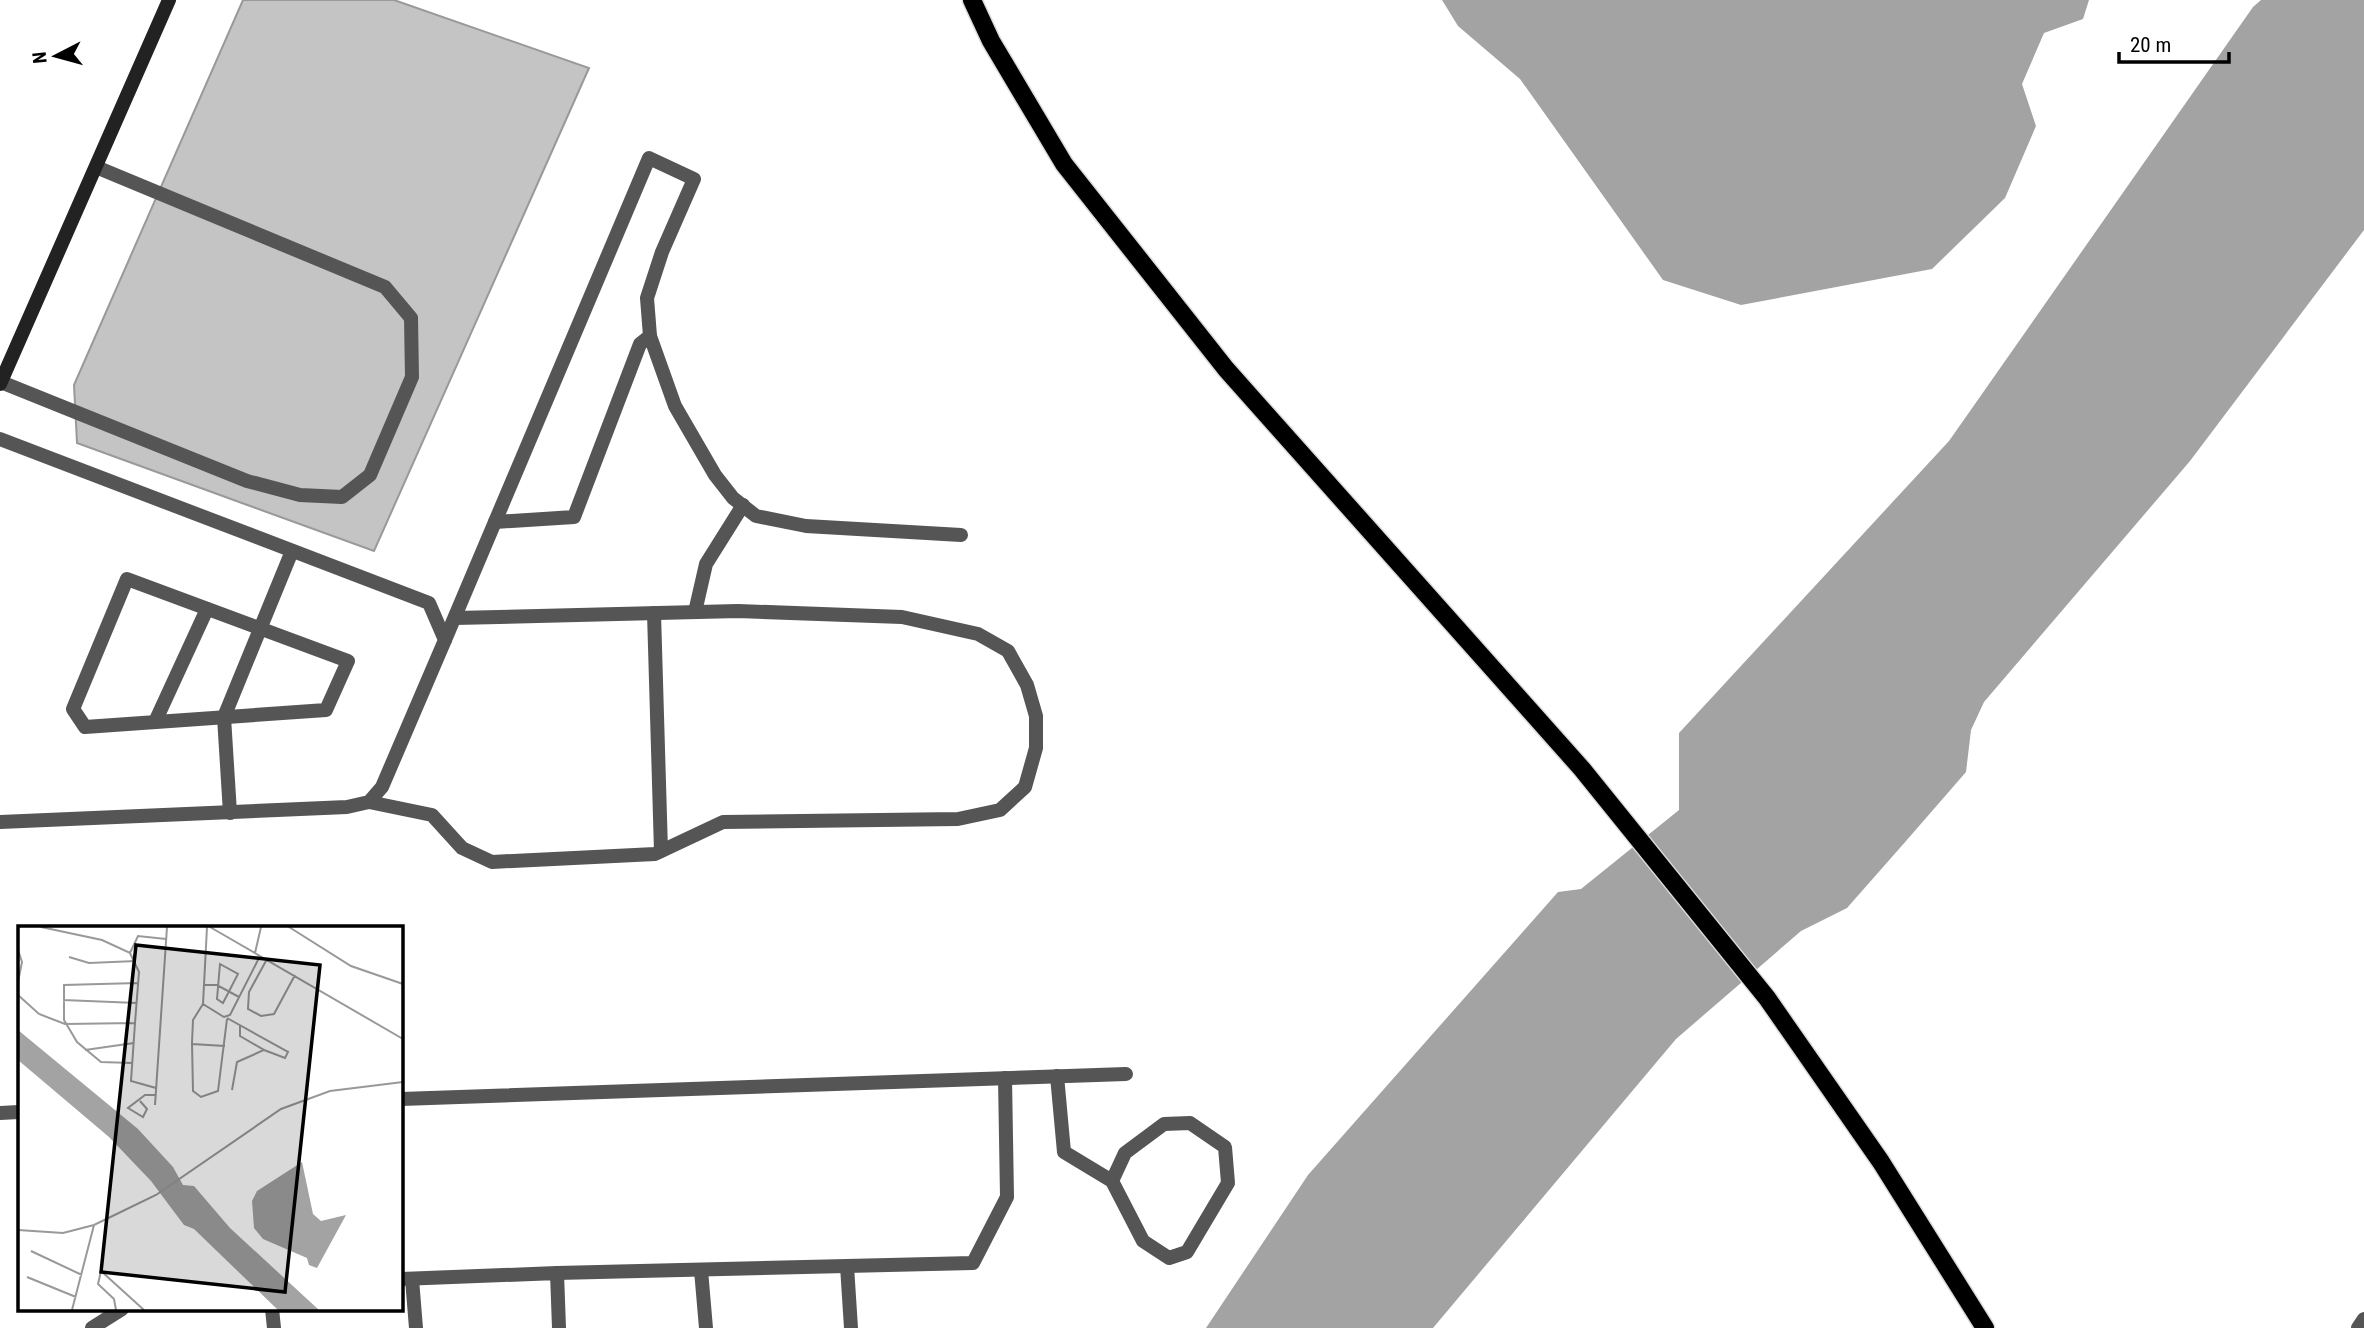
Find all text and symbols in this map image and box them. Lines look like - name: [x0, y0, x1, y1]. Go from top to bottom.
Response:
- north arrow: [21, 21, 91, 91]
- scale bar: [2119, 21, 2229, 65]
- text: 20 m: [2130, 33, 2171, 57]
- text: N: [28, 51, 52, 65]
- inset map: [18, 926, 402, 1310]

